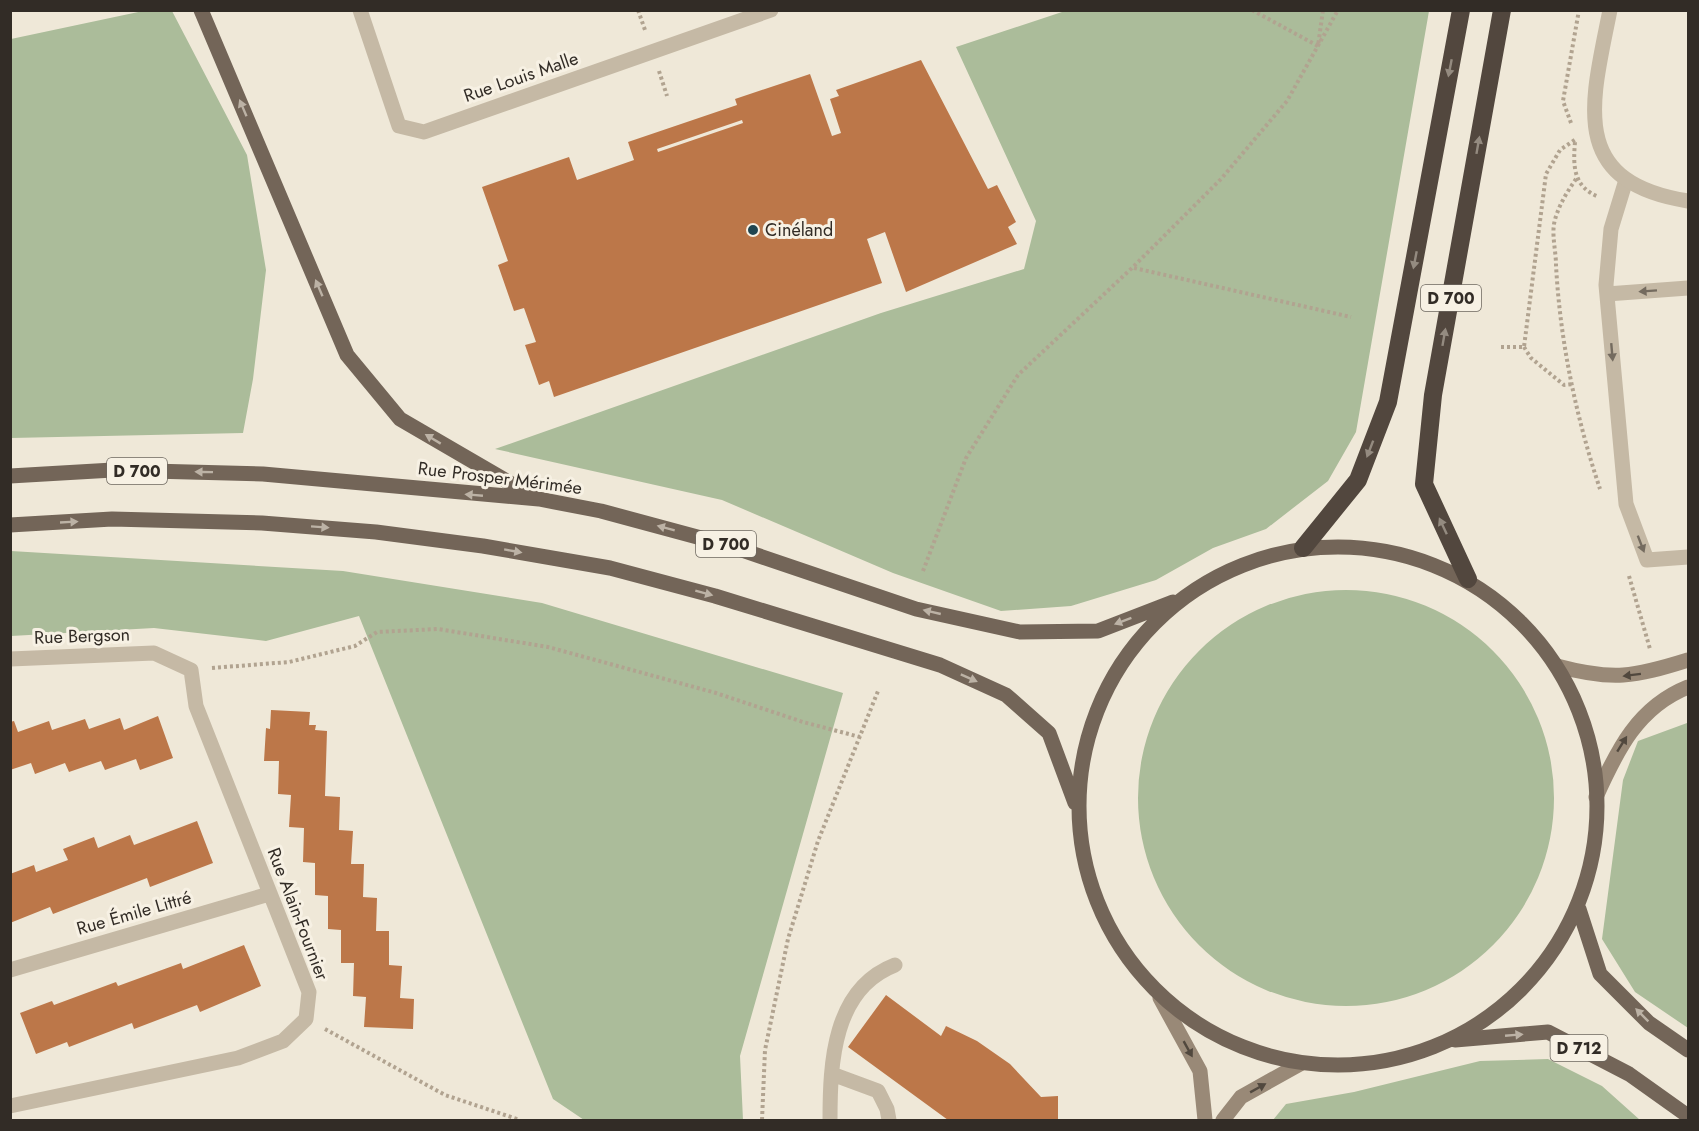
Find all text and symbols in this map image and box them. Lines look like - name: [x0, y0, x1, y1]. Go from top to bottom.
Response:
- street label: Rue Louis Malle: [460, 45, 582, 109]
- one-way arrow: [1445, 59, 1454, 78]
- one-way arrow: [238, 99, 247, 117]
- one-way arrow: [1474, 135, 1483, 154]
- place label: Cinéland: [765, 217, 833, 243]
- marker: Cinéland: [746, 223, 760, 237]
- one-way arrow: [1410, 250, 1419, 269]
- one-way arrow: [314, 279, 323, 297]
- road number: D 700: [1421, 285, 1481, 311]
- one-way arrow: [1638, 286, 1657, 296]
- one-way arrow: [1440, 327, 1449, 346]
- one-way arrow: [1607, 343, 1617, 362]
- one-way arrow: [425, 434, 441, 445]
- one-way arrow: [1365, 440, 1374, 458]
- street label: Rue Prosper Mérimée: [416, 455, 584, 501]
- road number: D 700: [107, 458, 167, 484]
- one-way arrow: [195, 468, 214, 477]
- one-way arrow: [465, 490, 484, 499]
- one-way arrow: [59, 517, 78, 526]
- one-way arrow: [1439, 518, 1448, 535]
- one-way arrow: [310, 522, 329, 532]
- one-way arrow: [657, 523, 675, 532]
- road number: D 700: [696, 531, 756, 557]
- one-way arrow: [1637, 535, 1646, 553]
- one-way arrow: [504, 547, 523, 556]
- one-way arrow: [694, 588, 713, 598]
- one-way arrow: [923, 607, 941, 617]
- one-way arrow: [1114, 617, 1132, 626]
- street label: Rue Bergson: [33, 621, 131, 651]
- one-way arrow: [1622, 670, 1641, 679]
- one-way arrow: [960, 674, 978, 684]
- one-way arrow: [1616, 736, 1627, 752]
- street label: Rue Alain-Fournier: [261, 844, 336, 985]
- street label: Rue Émile Littré: [74, 884, 194, 942]
- one-way arrow: [1635, 1009, 1649, 1023]
- one-way arrow: [1504, 1030, 1523, 1039]
- road number: D 712: [1550, 1035, 1608, 1061]
- one-way arrow: [1183, 1041, 1193, 1058]
- one-way arrow: [1249, 1083, 1266, 1093]

